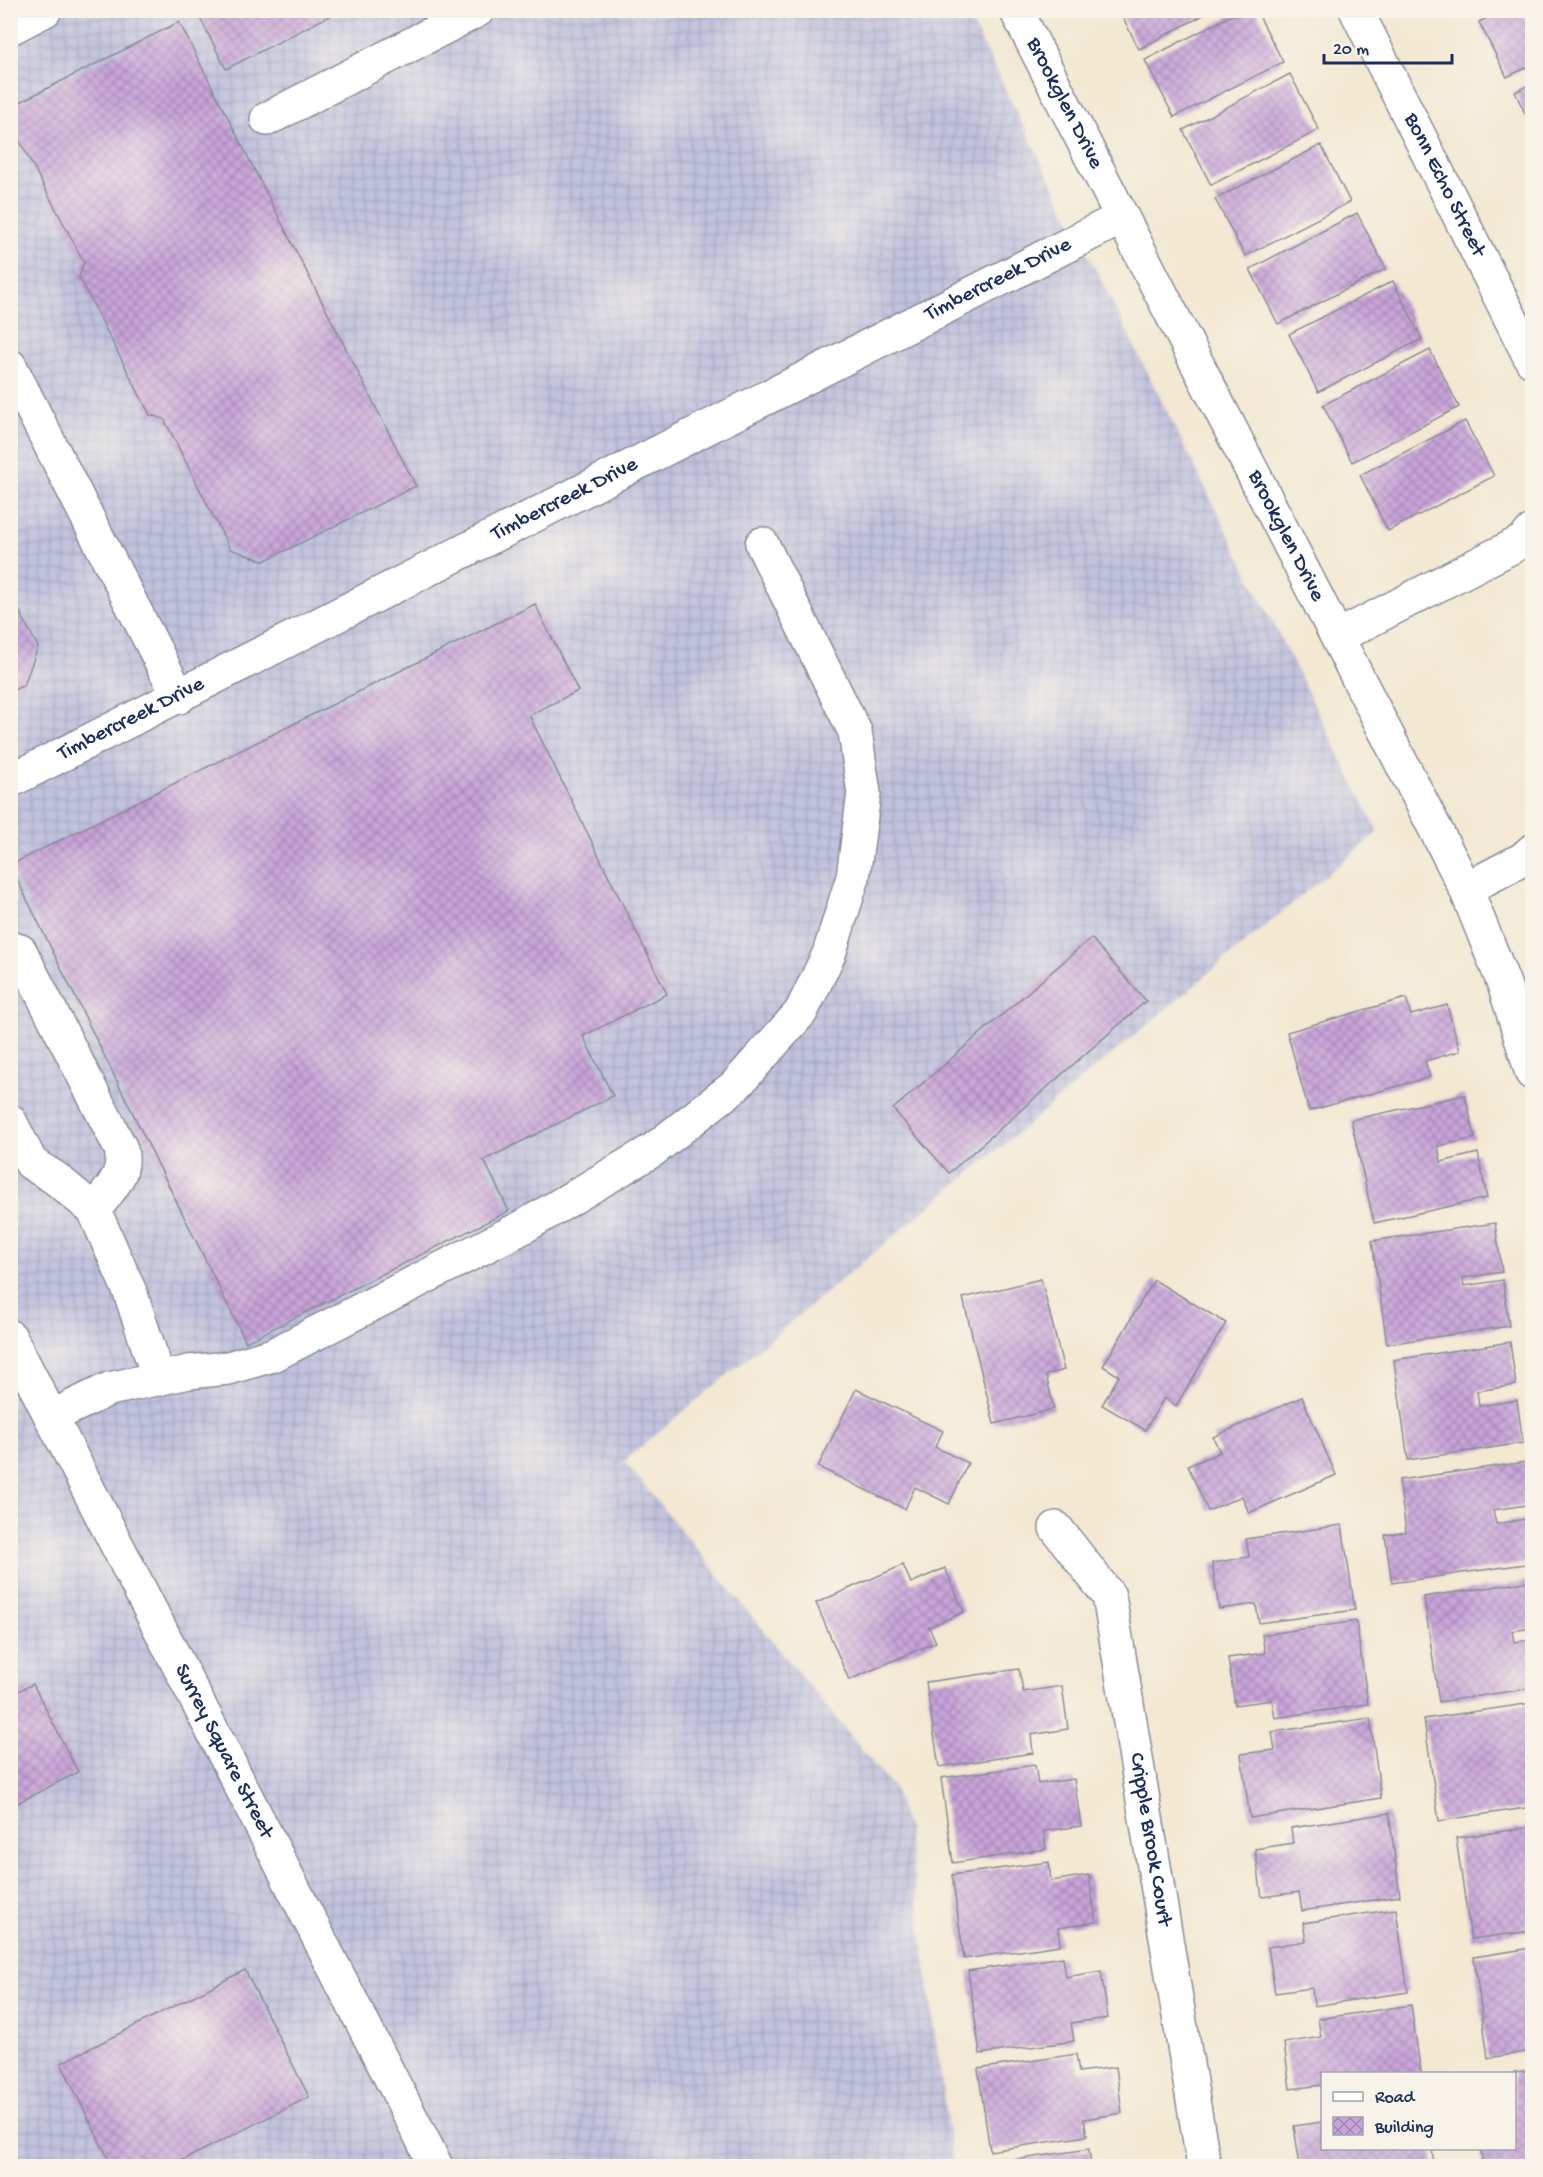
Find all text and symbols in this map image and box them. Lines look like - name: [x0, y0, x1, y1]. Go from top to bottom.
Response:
- scale bar: [1324, 27, 1452, 65]
- street label: Brookglen Drive: [1019, 33, 1109, 174]
- text: 20 m: [1333, 40, 1369, 61]
- street label: Bonn Echo Street: [1397, 108, 1492, 263]
- street label: Timbercreek Drive: [919, 232, 1076, 329]
- street label: Timbercreek Drive: [486, 452, 643, 549]
- street label: Brookglen Drive: [1240, 465, 1330, 607]
- street label: Timbercreek Drive: [52, 671, 209, 768]
- street label: Surrey Square Street: [167, 1660, 279, 1845]
- street label: Cripple Brook Court: [1122, 1751, 1177, 1930]
- legend: [1321, 2072, 1516, 2150]
- text: Road: [1375, 2088, 1416, 2109]
- text: Building: [1374, 2118, 1434, 2139]

